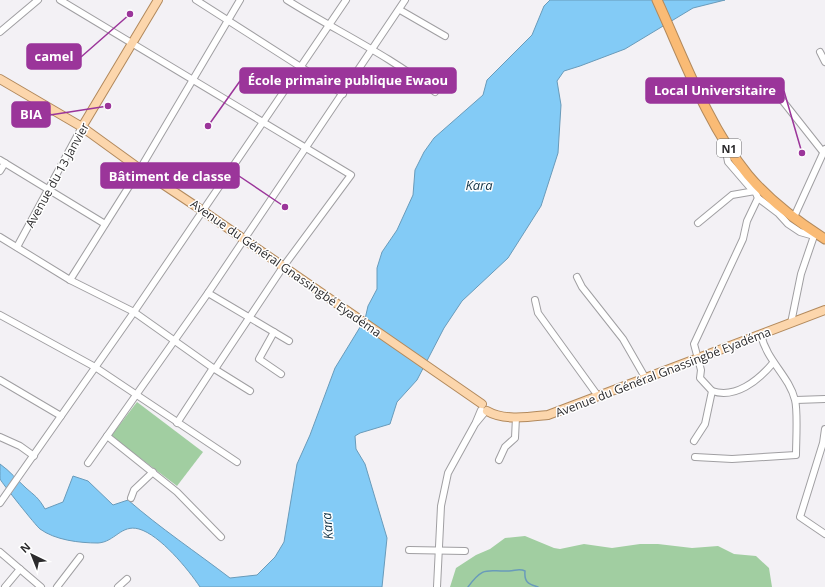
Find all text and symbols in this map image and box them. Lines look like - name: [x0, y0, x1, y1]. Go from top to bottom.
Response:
- callout: camel: [27, 44, 81, 69]
- text: camel: [35, 47, 73, 65]
- callout: École primaire publique Ewaou: [240, 68, 456, 93]
- text: École primaire publique Ewaou: [248, 71, 448, 89]
- callout: Local Universitaire: [646, 78, 784, 103]
- text: Local Universitaire: [654, 81, 776, 99]
- callout: BIA: [12, 102, 50, 127]
- text: BIA: [20, 105, 42, 123]
- street label: Avenue du 13 Janvier: [21, 119, 93, 230]
- road number: N1: [717, 139, 741, 157]
- callout: Bâtiment de classe: [101, 163, 239, 188]
- text: Bâtiment de classe: [109, 167, 232, 185]
- water label: Kara: [465, 176, 493, 194]
- street label: Avenue du Général Gnassingbé Eyadéma: [187, 195, 385, 341]
- street label: Avenue du Général Gnassingbé Eyadéma: [553, 323, 773, 421]
- water label: Kara: [317, 511, 337, 540]
- north arrow: [12, 535, 52, 575]
- text: N: [16, 539, 33, 556]

